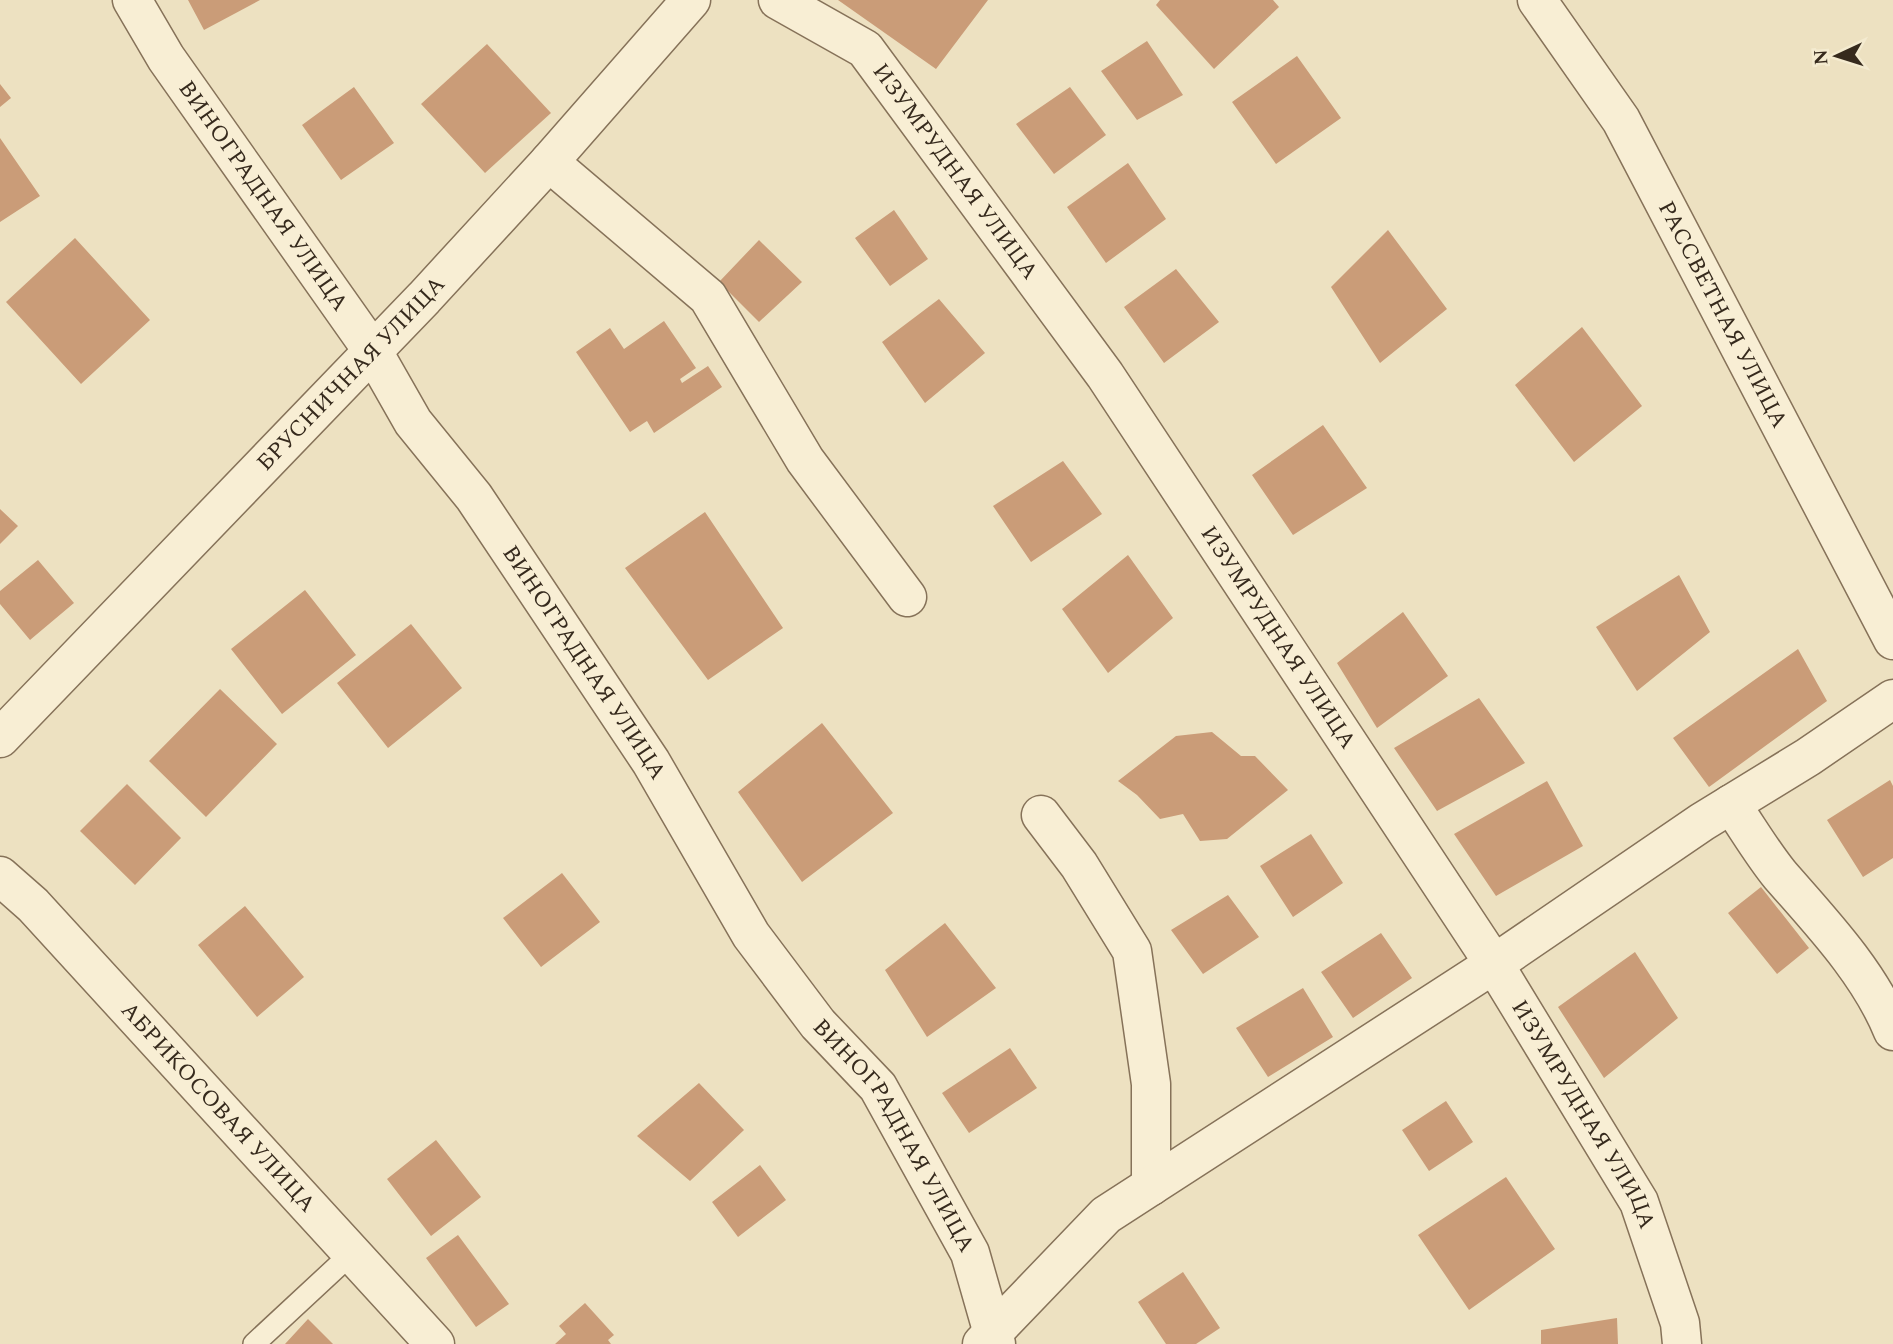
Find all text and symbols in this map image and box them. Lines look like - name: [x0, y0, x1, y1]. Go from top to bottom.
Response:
- north arrow: [1802, 21, 1872, 91]
- text: N: [1807, 48, 1837, 66]
- street label: ИЗУМРУДНАЯ УЛИЦА: [864, 56, 1047, 287]
- street label: ВИНОГРАДНАЯ УЛИЦА: [170, 73, 357, 319]
- street label: РАССВЕТНАЯ УЛИЦА: [1649, 195, 1797, 434]
- street label: БРУСНИЧНАЯ УЛИЦА: [248, 268, 454, 479]
- street label: ИЗУМРУДНАЯ УЛИЦА: [1192, 518, 1365, 756]
- street label: ВИНОГРАДНАЯ УЛИЦА: [493, 538, 675, 786]
- street label: ИЗУМРУДНАЯ УЛИЦА: [1502, 993, 1664, 1234]
- street label: АБРИКОСОВАЯ УЛИЦА: [112, 994, 324, 1221]
- street label: ВИНОГРАДНАЯ УЛИЦА: [804, 1011, 984, 1259]

